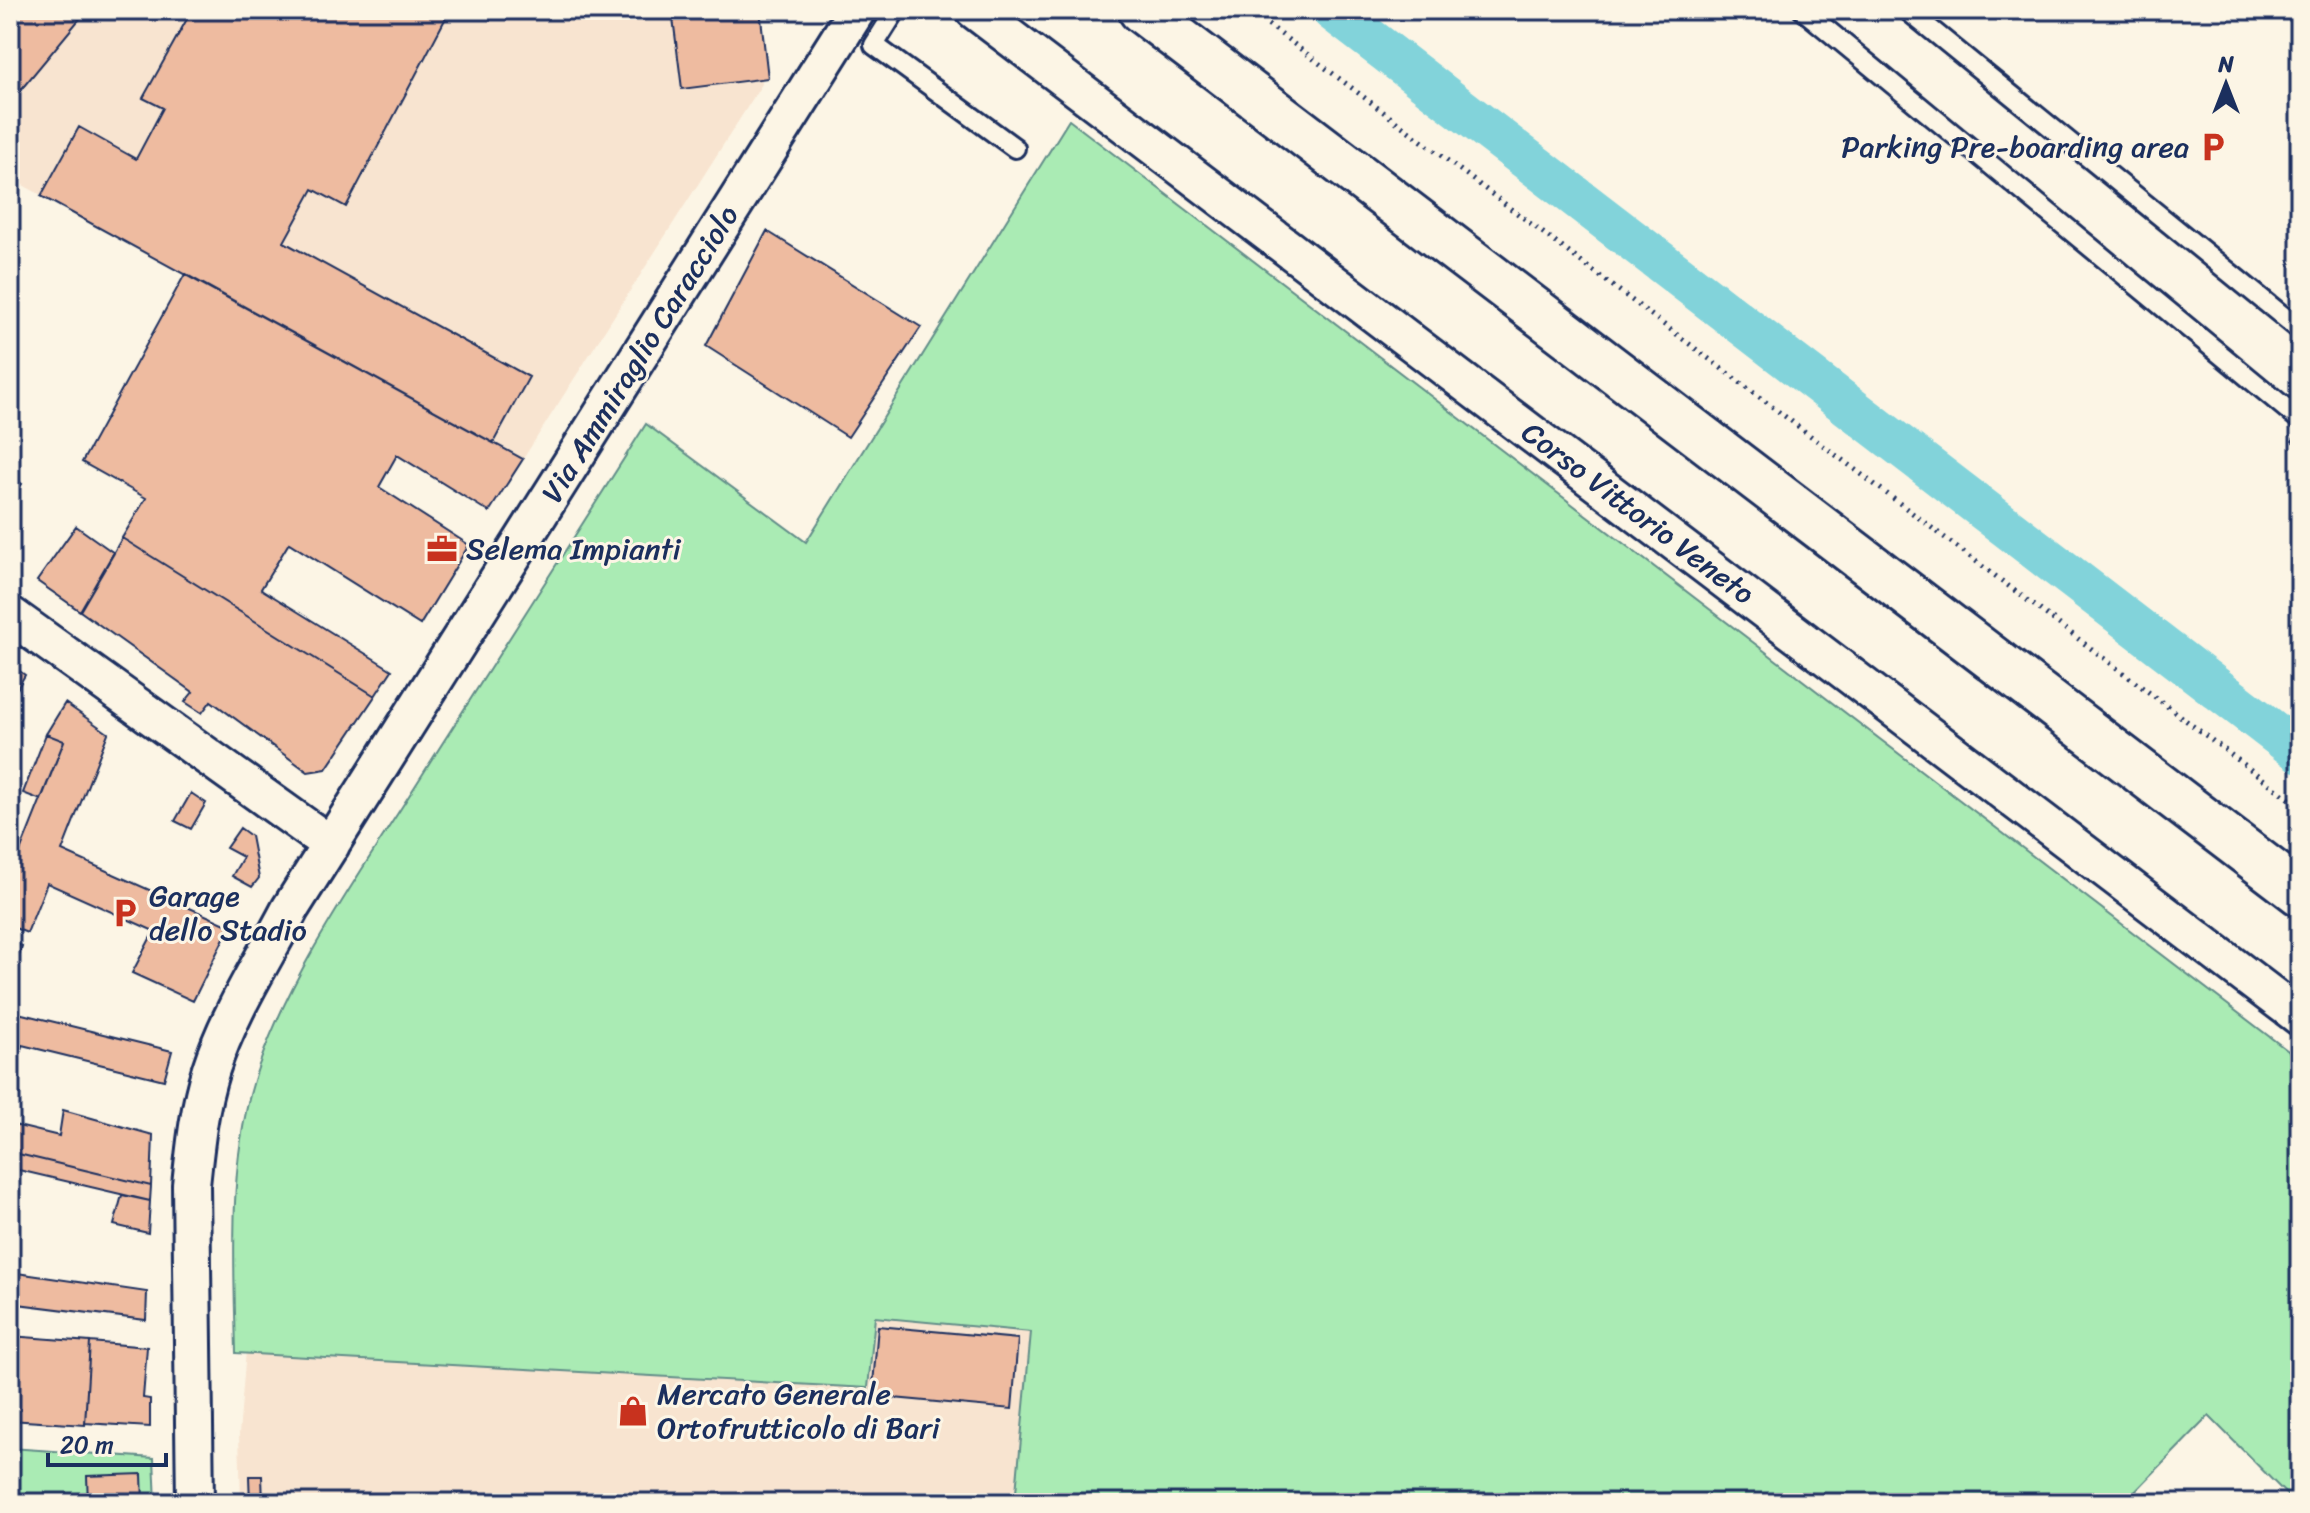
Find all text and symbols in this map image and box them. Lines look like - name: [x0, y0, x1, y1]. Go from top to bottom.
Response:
- north arrow: [2186, 44, 2266, 124]
- text: N: [2217, 45, 2234, 84]
- place label: Parking Pre-boarding area: [1841, 120, 2189, 174]
- parking icon: Parking Pre-boarding area: [2196, 130, 2230, 164]
- street label: Via Ammiraglio Caracciolo: [526, 194, 754, 514]
- street label: Corso Vittorio Veneto: [1509, 407, 1767, 619]
- place label: Selema Impianti: [466, 522, 681, 576]
- office icon: Selema Impianti: [425, 532, 459, 566]
- place label: Garage dello Stadio: [149, 869, 307, 957]
- parking icon: Garage dello Stadio: [108, 896, 142, 930]
- place label: Mercato Generale Ortofrutticolo di Bari: [657, 1367, 942, 1455]
- shop icon: Mercato Generale Ortofrutticolo di Bari: [616, 1394, 650, 1428]
- scale bar: [48, 1417, 166, 1467]
- text: 20 m: [60, 1424, 114, 1466]

